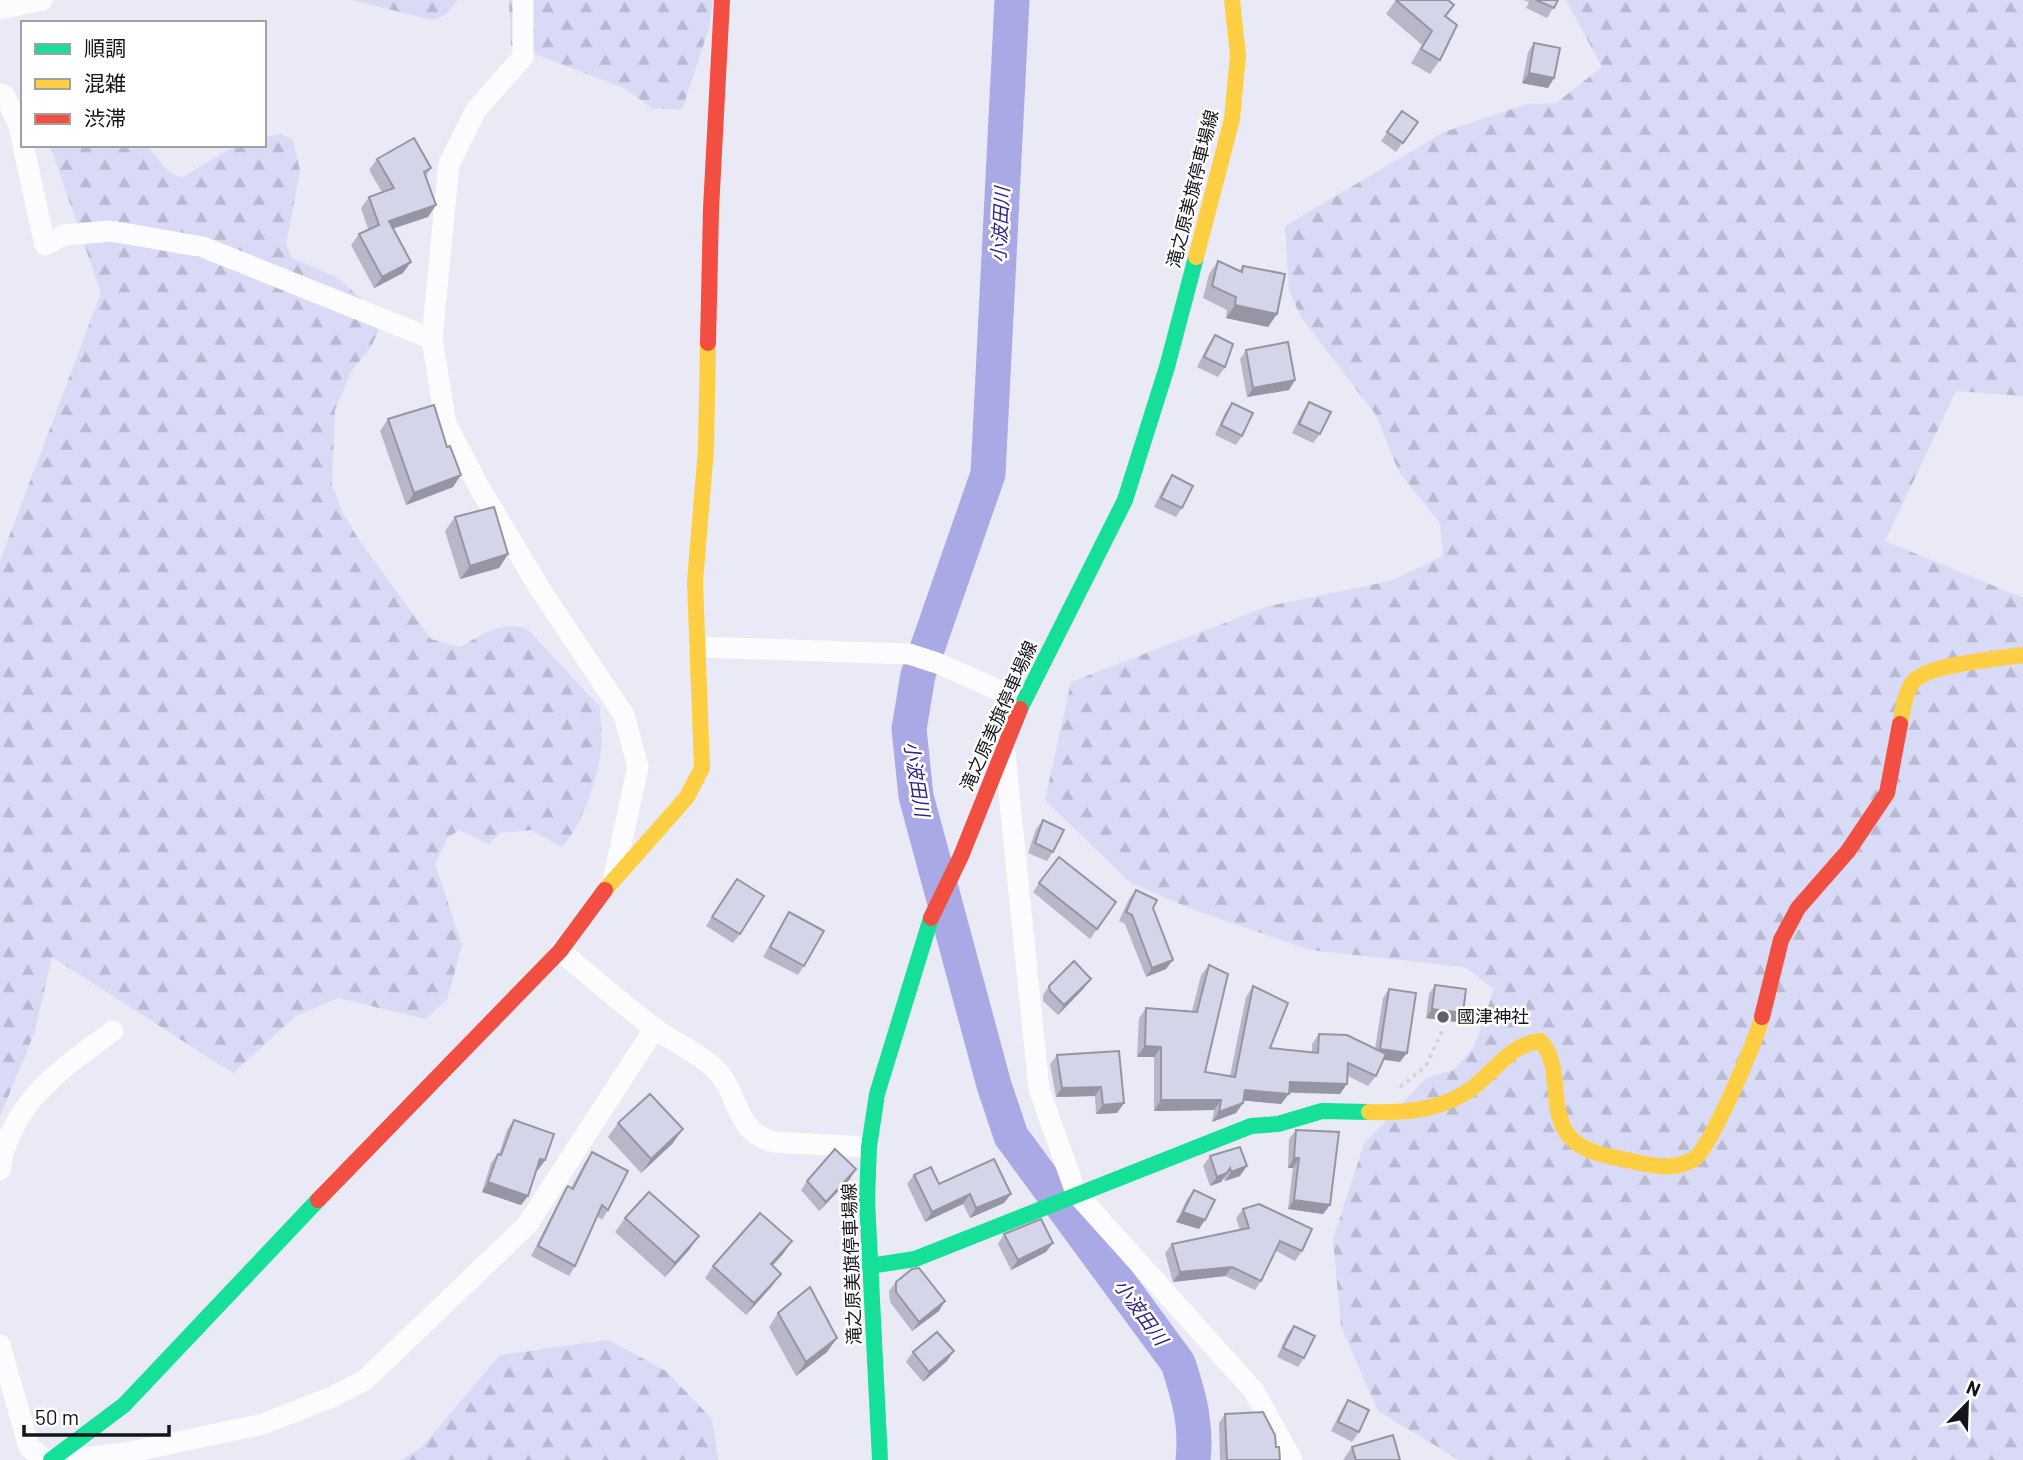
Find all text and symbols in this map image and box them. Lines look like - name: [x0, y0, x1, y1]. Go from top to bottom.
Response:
- legend: [21, 21, 266, 147]
- text: 順調: [84, 35, 126, 60]
- text: 混雑: [84, 70, 126, 95]
- text: 渋滞: [84, 105, 126, 130]
- street label: 滝之原美旗停車場線: [1162, 108, 1222, 270]
- water label: 小波田川: [986, 184, 1013, 264]
- street label: 滝之原美旗停車場線: [955, 637, 1041, 794]
- water label: 小波田川: [900, 740, 935, 820]
- place label: 國津神社: [1457, 1005, 1529, 1027]
- marker: 國津神社: [1435, 1009, 1451, 1025]
- street label: 滝之原美旗停車場線: [837, 1183, 865, 1345]
- water label: 小波田川: [1110, 1274, 1174, 1351]
- north arrow: [1932, 1369, 2002, 1439]
- text: N: [1964, 1375, 1984, 1401]
- scale bar: [24, 1394, 170, 1438]
- text: 50 m: [35, 1404, 79, 1429]

